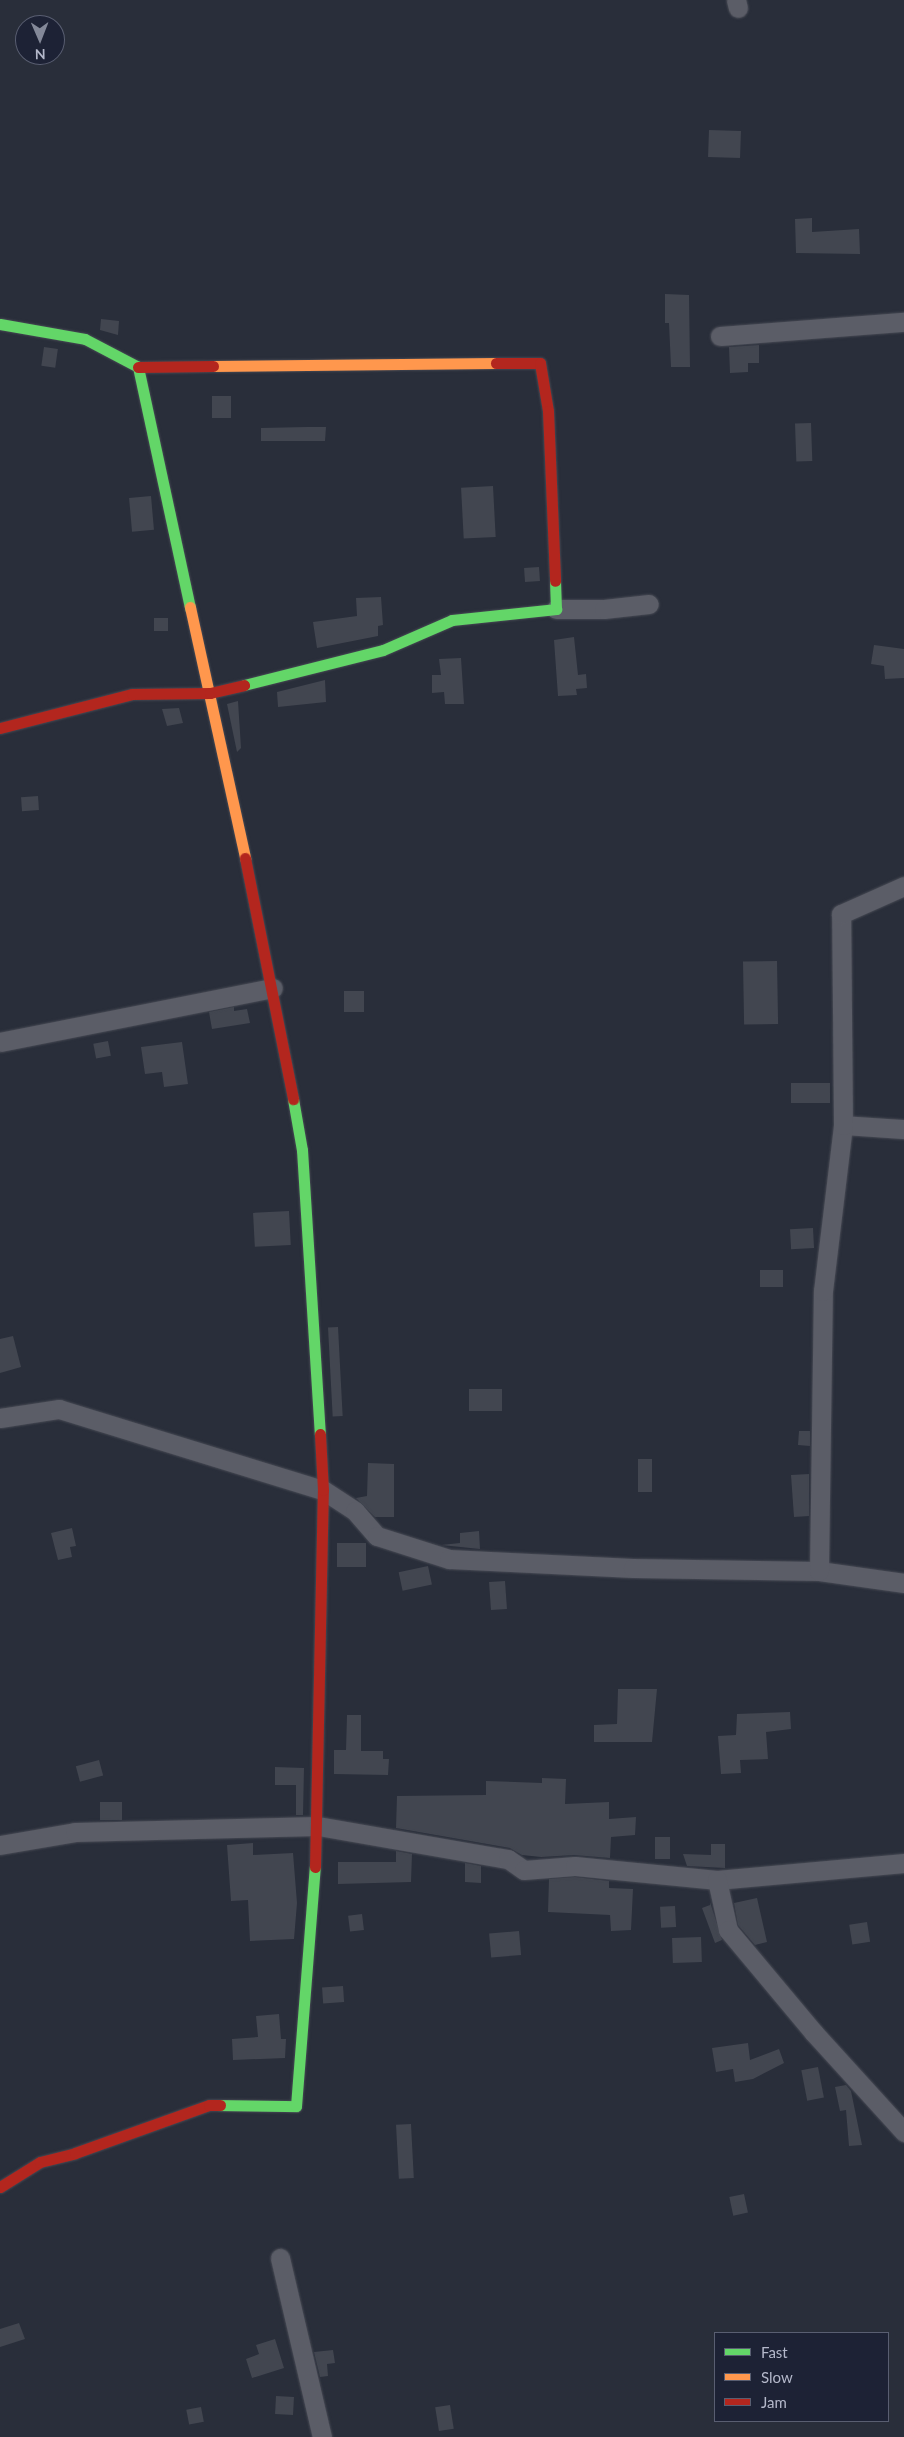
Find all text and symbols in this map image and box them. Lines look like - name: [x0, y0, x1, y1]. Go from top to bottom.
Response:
- north arrow: [15, 15, 65, 65]
- text: N: [35, 46, 46, 63]
- legend: [714, 2332, 889, 2422]
- text: Fast: [761, 2343, 788, 2361]
- text: Slow: [761, 2368, 793, 2386]
- text: Jam: [761, 2393, 787, 2411]

